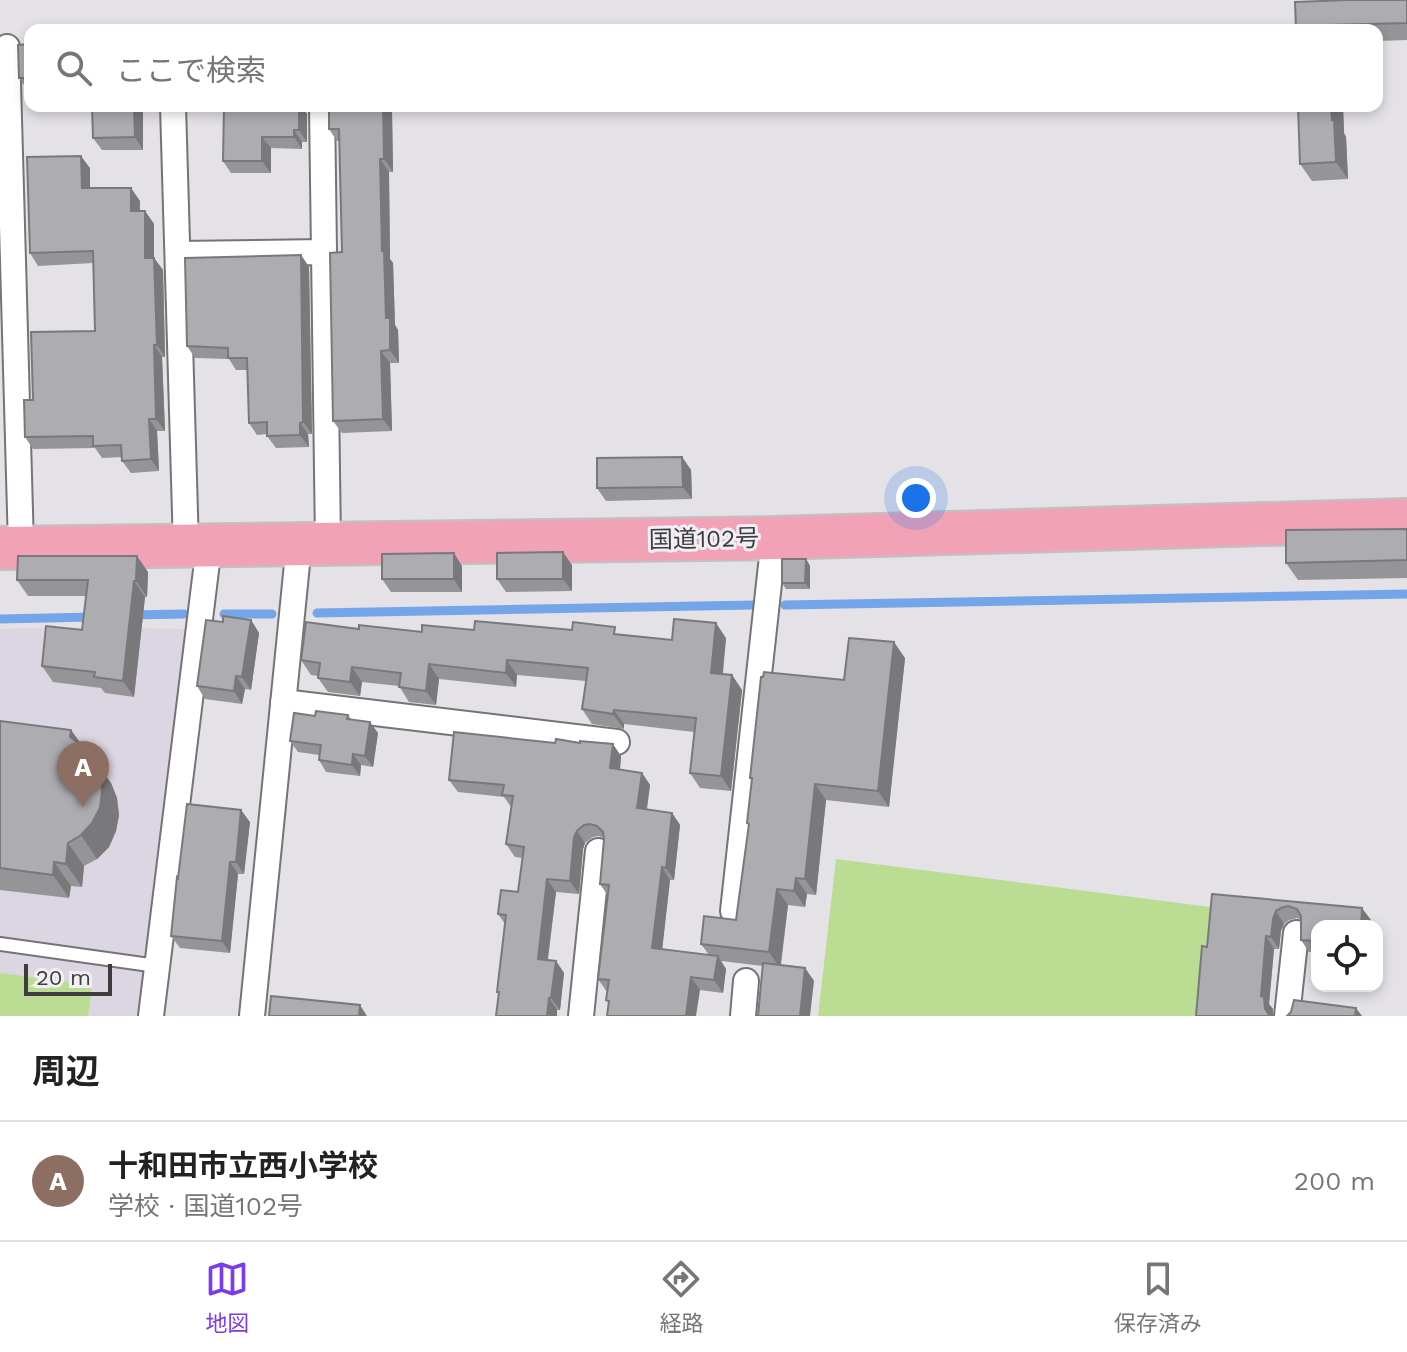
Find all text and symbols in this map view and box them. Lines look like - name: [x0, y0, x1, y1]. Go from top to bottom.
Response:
- search box: [24, 24, 1383, 112]
- icon: search: [52, 46, 96, 90]
- text: ここで検索: [116, 53, 266, 88]
- your location: [896, 478, 936, 518]
- street label: 国道102号: [649, 524, 759, 554]
- pin: A: [57, 741, 109, 807]
- map controls: [1311, 920, 1383, 992]
- button: locate: [1311, 920, 1383, 992]
- scale bar: [24, 960, 112, 996]
- text: 20 m: [36, 965, 91, 990]
- text: 周辺: [32, 1051, 100, 1091]
- text: 十和田市立西小学校: [108, 1148, 378, 1183]
- text: A: [49, 1166, 67, 1196]
- text: 200 m: [1294, 1166, 1375, 1196]
- text: 学校 · 国道102号: [108, 1191, 303, 1221]
- tab: 地図: [205, 1257, 249, 1337]
- tab: 経路: [659, 1257, 704, 1337]
- tab: 保存済み: [1114, 1257, 1202, 1337]

